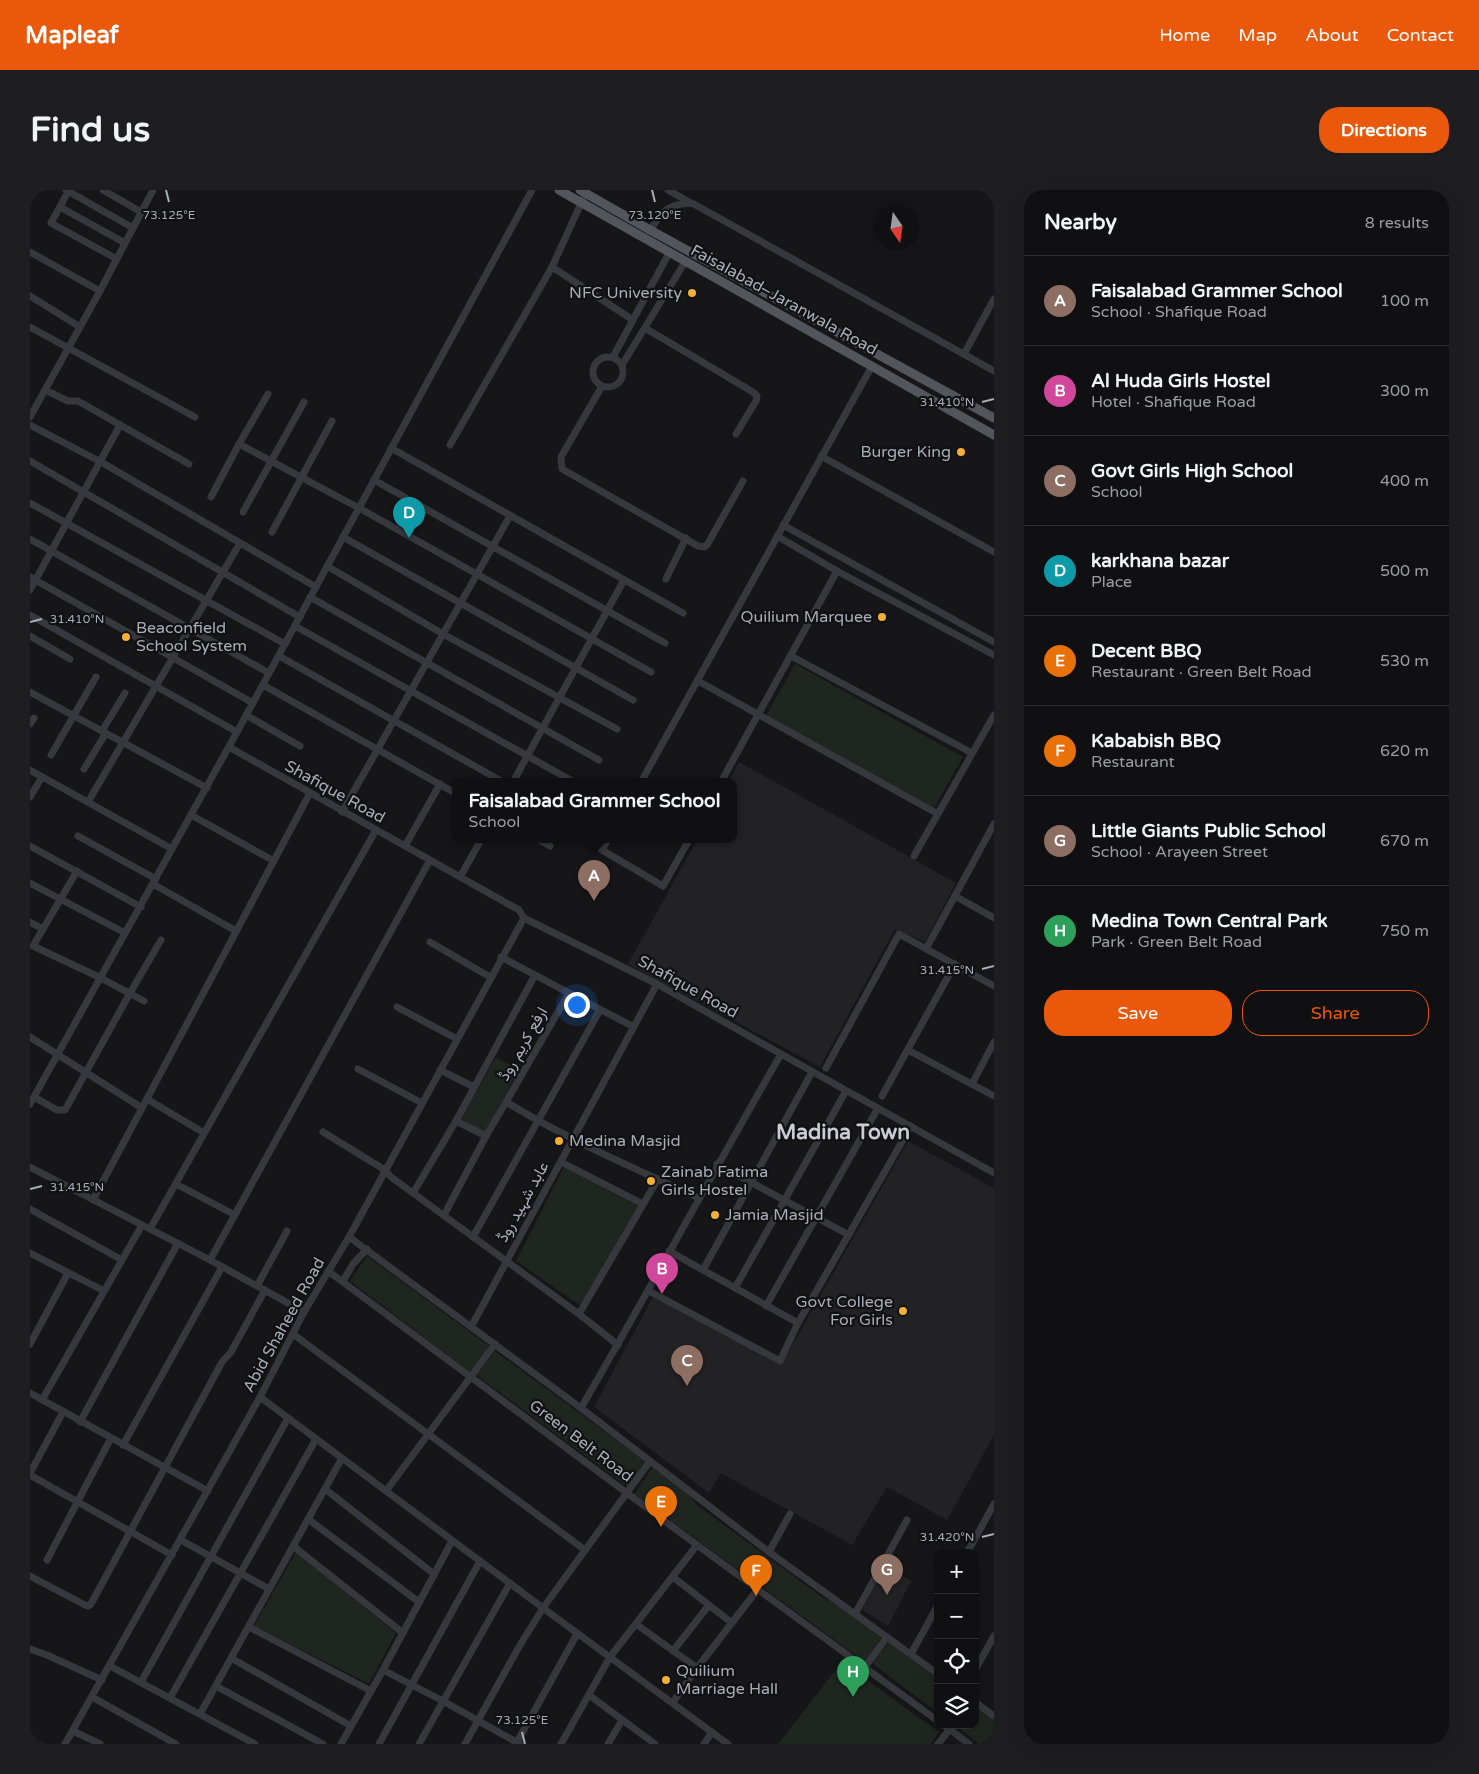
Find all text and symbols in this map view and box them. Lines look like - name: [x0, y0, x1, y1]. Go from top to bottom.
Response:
- text: Mapleaf: [25, 21, 119, 50]
- text: Home: [1159, 24, 1210, 46]
- text: Map: [1238, 24, 1277, 46]
- text: About: [1305, 24, 1359, 46]
- text: Contact: [1387, 24, 1454, 46]
- button: Directions: [1319, 107, 1449, 153]
- text: Find us: [30, 109, 150, 151]
- north arrow: [874, 205, 919, 250]
- text: 73.125°E: [143, 208, 196, 222]
- text: 73.120°E: [629, 208, 682, 222]
- text: Nearby: [1044, 210, 1117, 235]
- text: 8 results: [1365, 213, 1429, 233]
- street label: Faisalabad–Jaranwala Road: [687, 240, 881, 360]
- text: Faisalabad Grammer School: [1091, 280, 1343, 302]
- place label: NFC University: [569, 283, 682, 303]
- marker: NFC University: [686, 287, 698, 299]
- text: A: [1054, 291, 1066, 311]
- text: 100 m: [1380, 291, 1429, 311]
- text: School · Shafique Road: [1091, 302, 1267, 322]
- text: Al Huda Girls Hostel: [1091, 370, 1270, 392]
- text: B: [1054, 381, 1066, 401]
- text: 300 m: [1380, 381, 1429, 401]
- text: Hotel · Shafique Road: [1091, 392, 1256, 412]
- text: 31.410°N: [920, 395, 974, 409]
- place label: Burger King: [860, 442, 951, 462]
- marker: Burger King: [955, 446, 967, 458]
- text: Govt Girls High School: [1091, 460, 1293, 482]
- text: C: [1054, 471, 1066, 491]
- text: 400 m: [1380, 471, 1429, 491]
- text: School: [1091, 482, 1143, 502]
- pin: D: [393, 497, 425, 538]
- text: karkhana bazar: [1091, 550, 1229, 572]
- text: D: [1054, 561, 1066, 581]
- text: 500 m: [1380, 561, 1429, 581]
- text: Place: [1091, 572, 1132, 592]
- place label: Quilium Marquee: [741, 607, 872, 627]
- marker: Quilium Marquee: [876, 611, 888, 623]
- text: 31.410°N: [50, 612, 104, 626]
- place label: Beaconfield School System: [136, 618, 247, 656]
- marker: Beaconfield School System: [120, 631, 132, 643]
- text: Decent BBQ: [1091, 640, 1202, 662]
- text: E: [1055, 651, 1065, 671]
- text: 530 m: [1380, 651, 1429, 671]
- text: Restaurant · Green Belt Road: [1091, 662, 1312, 682]
- text: Kababish BBQ: [1091, 730, 1221, 752]
- text: F: [1055, 741, 1065, 761]
- text: 620 m: [1380, 741, 1429, 761]
- text: Restaurant: [1091, 752, 1175, 772]
- street label: Shafique Road: [281, 756, 389, 828]
- popup: [452, 778, 737, 843]
- text: Faisalabad Grammer School: [469, 790, 720, 812]
- text: School: [469, 812, 520, 832]
- text: Little Giants Public School: [1091, 820, 1326, 842]
- text: G: [1054, 831, 1066, 851]
- text: 670 m: [1380, 831, 1429, 851]
- text: School · Arayeen Street: [1091, 842, 1268, 862]
- pin: A: [578, 860, 610, 901]
- text: Medina Town Central Park: [1091, 910, 1328, 932]
- text: H: [1054, 921, 1066, 941]
- text: 750 m: [1380, 921, 1429, 941]
- text: Park · Green Belt Road: [1091, 932, 1262, 952]
- street label: Shafique Road: [634, 951, 742, 1023]
- text: 31.415°N: [920, 963, 974, 977]
- button: Save: [1044, 990, 1232, 1036]
- button: Share: [1242, 990, 1429, 1036]
- your location: [564, 992, 590, 1018]
- street label: ارفع کریم روڈ: [494, 1004, 553, 1085]
- district label: Madina Town: [776, 1120, 910, 1145]
- place label: Medina Masjid: [569, 1131, 681, 1151]
- marker: Medina Masjid: [553, 1135, 565, 1147]
- street label: عابد شہید روڈ: [493, 1158, 553, 1246]
- place label: Zainab Fatima Girls Hostel: [661, 1162, 768, 1200]
- marker: Zainab Fatima Girls Hostel: [645, 1175, 657, 1187]
- text: 31.415°N: [50, 1180, 104, 1194]
- place label: Jamia Masjid: [725, 1205, 824, 1225]
- marker: Jamia Masjid: [709, 1209, 721, 1221]
- pin: B: [646, 1253, 678, 1294]
- street label: Abid Shaheed Road: [239, 1254, 329, 1396]
- place label: Govt College For Girls: [795, 1292, 893, 1330]
- marker: Govt College For Girls: [897, 1305, 909, 1317]
- pin: C: [671, 1345, 703, 1386]
- street label: Green Belt Road: [525, 1396, 637, 1486]
- pin: E: [645, 1486, 677, 1527]
- text: 31.420°N: [920, 1530, 974, 1544]
- map controls: [934, 1549, 979, 1729]
- button: +: [934, 1549, 979, 1594]
- pin: G: [871, 1554, 903, 1595]
- pin: F: [740, 1555, 772, 1596]
- button: −: [934, 1594, 979, 1639]
- button: locate: [934, 1639, 979, 1684]
- pin: H: [837, 1656, 869, 1697]
- place label: Quilium Marriage Hall: [676, 1661, 778, 1699]
- marker: Quilium Marriage Hall: [660, 1674, 672, 1686]
- button: layers: [934, 1684, 979, 1729]
- text: 73.125°E: [496, 1713, 549, 1727]

